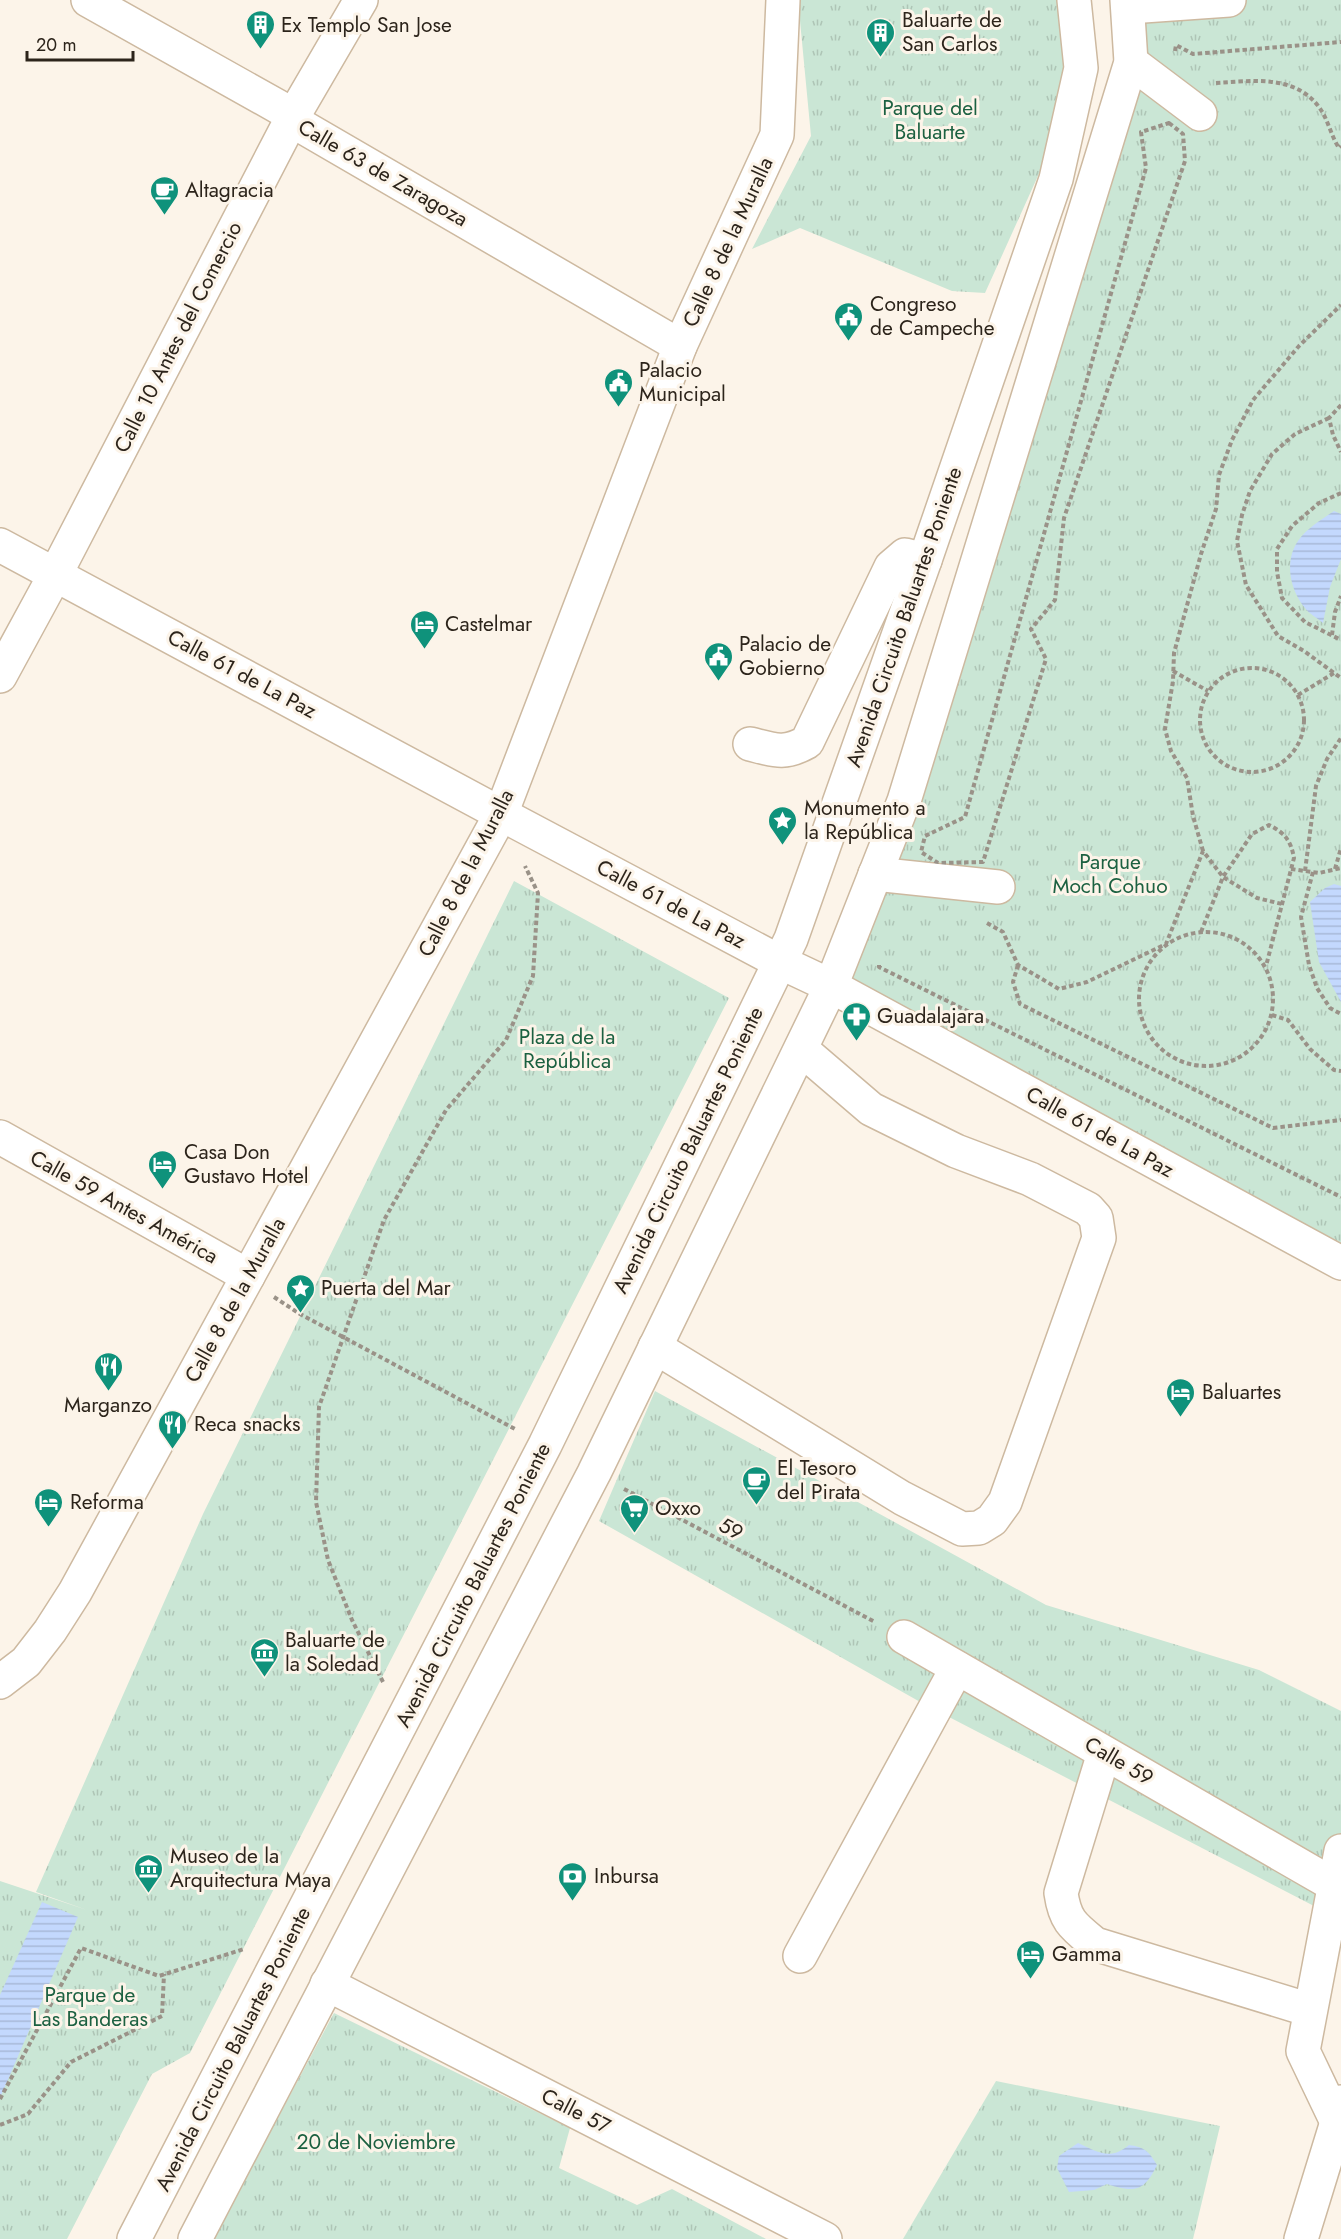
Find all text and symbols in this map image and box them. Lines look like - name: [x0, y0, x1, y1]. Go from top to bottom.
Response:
- place label: Baluarte de San Carlos: [902, 5, 1002, 59]
- building icon: Ex Templo San Jose: [244, 9, 276, 51]
- place label: Ex Templo San Jose: [281, 10, 452, 40]
- building icon: Baluarte de San Carlos: [865, 16, 897, 58]
- scale bar: [27, 24, 134, 62]
- text: 20 m: [36, 32, 76, 58]
- park label: Parque del Baluarte: [882, 93, 978, 147]
- street label: Calle 63 de Zaragoza: [292, 112, 474, 234]
- street label: Calle 8 de la Muralla: [675, 152, 781, 332]
- cafe icon: Altagracia: [148, 174, 180, 216]
- place label: Altagracia: [185, 175, 274, 205]
- street label: Calle 10 Antes del Comercio: [107, 216, 249, 458]
- place label: Congreso de Campeche: [870, 289, 995, 343]
- public building icon: Congreso de Campeche: [833, 300, 865, 342]
- place label: Palacio Municipal: [639, 355, 726, 409]
- public building icon: Palacio Municipal: [602, 366, 634, 408]
- street label: Avenida Circuito Baluartes Poniente: [838, 463, 970, 771]
- hotel icon: Castelmar: [408, 608, 440, 650]
- place label: Castelmar: [445, 609, 533, 639]
- street label: Calle 61 de La Paz: [162, 622, 322, 726]
- place label: Palacio de Gobierno: [739, 629, 831, 683]
- public building icon: Palacio de Gobierno: [702, 640, 734, 682]
- street label: Calle 8 de la Muralla: [411, 784, 521, 962]
- place label: Monumento a la República: [804, 793, 926, 847]
- place icon: Monumento a la República: [767, 804, 799, 846]
- park label: Parque Moch Cohuo: [1052, 847, 1168, 901]
- street label: Calle 61 de La Paz: [591, 852, 751, 956]
- pharmacy icon: Guadalajara: [840, 1000, 872, 1042]
- street label: Avenida Circuito Baluartes Poniente: [605, 1001, 771, 1298]
- place label: Guadalajara: [877, 1001, 984, 1031]
- park label: Plaza de la República: [519, 1022, 615, 1076]
- street label: Calle 61 de La Paz: [1021, 1079, 1180, 1185]
- place label: Casa Don Gustavo Hotel: [184, 1137, 309, 1191]
- street label: Calle 59 Antes América: [25, 1143, 223, 1271]
- hotel icon: Casa Don Gustavo Hotel: [147, 1148, 179, 1190]
- street label: Calle 8 de la Muralla: [177, 1212, 293, 1388]
- place icon: Puerta del Mar: [284, 1272, 316, 1314]
- place label: Puerta del Mar: [321, 1273, 452, 1303]
- restaurant icon: Marganzo: [92, 1350, 124, 1392]
- hotel icon: Baluartes: [1165, 1376, 1197, 1418]
- place label: Baluartes: [1202, 1377, 1281, 1407]
- place label: Marganzo: [64, 1390, 152, 1420]
- restaurant icon: Reca snacks: [157, 1408, 189, 1450]
- place label: Reca snacks: [194, 1409, 300, 1439]
- street label: Avenida Circuito Baluartes Poniente: [388, 1437, 558, 1732]
- place label: El Tesoro del Pirata: [777, 1453, 860, 1507]
- cafe icon: El Tesoro del Pirata: [740, 1464, 772, 1506]
- hotel icon: Reforma: [33, 1486, 65, 1528]
- place label: Reforma: [70, 1487, 144, 1517]
- supermarket icon: Oxxo: [618, 1492, 650, 1534]
- place label: Oxxo: [655, 1493, 701, 1523]
- street label: 59: [713, 1510, 749, 1548]
- place label: Baluarte de la Soledad: [285, 1625, 385, 1679]
- museum icon: Baluarte de la Soledad: [248, 1636, 280, 1678]
- street label: Calle 59: [1079, 1729, 1159, 1793]
- place label: Museo de la Arquitectura Maya: [170, 1841, 331, 1895]
- museum icon: Museo de la Arquitectura Maya: [133, 1852, 165, 1894]
- bank icon: Inbursa: [557, 1860, 589, 1902]
- place label: Inbursa: [594, 1861, 659, 1891]
- street label: Avenida Circuito Baluartes Poniente: [148, 1901, 318, 2196]
- hotel icon: Gamma: [1015, 1938, 1047, 1980]
- place label: Gamma: [1052, 1939, 1121, 1969]
- park label: Parque de Las Banderas: [32, 1980, 148, 2034]
- street label: Calle 57: [536, 2081, 616, 2141]
- park label: 20 de Noviembre: [297, 2127, 456, 2157]

